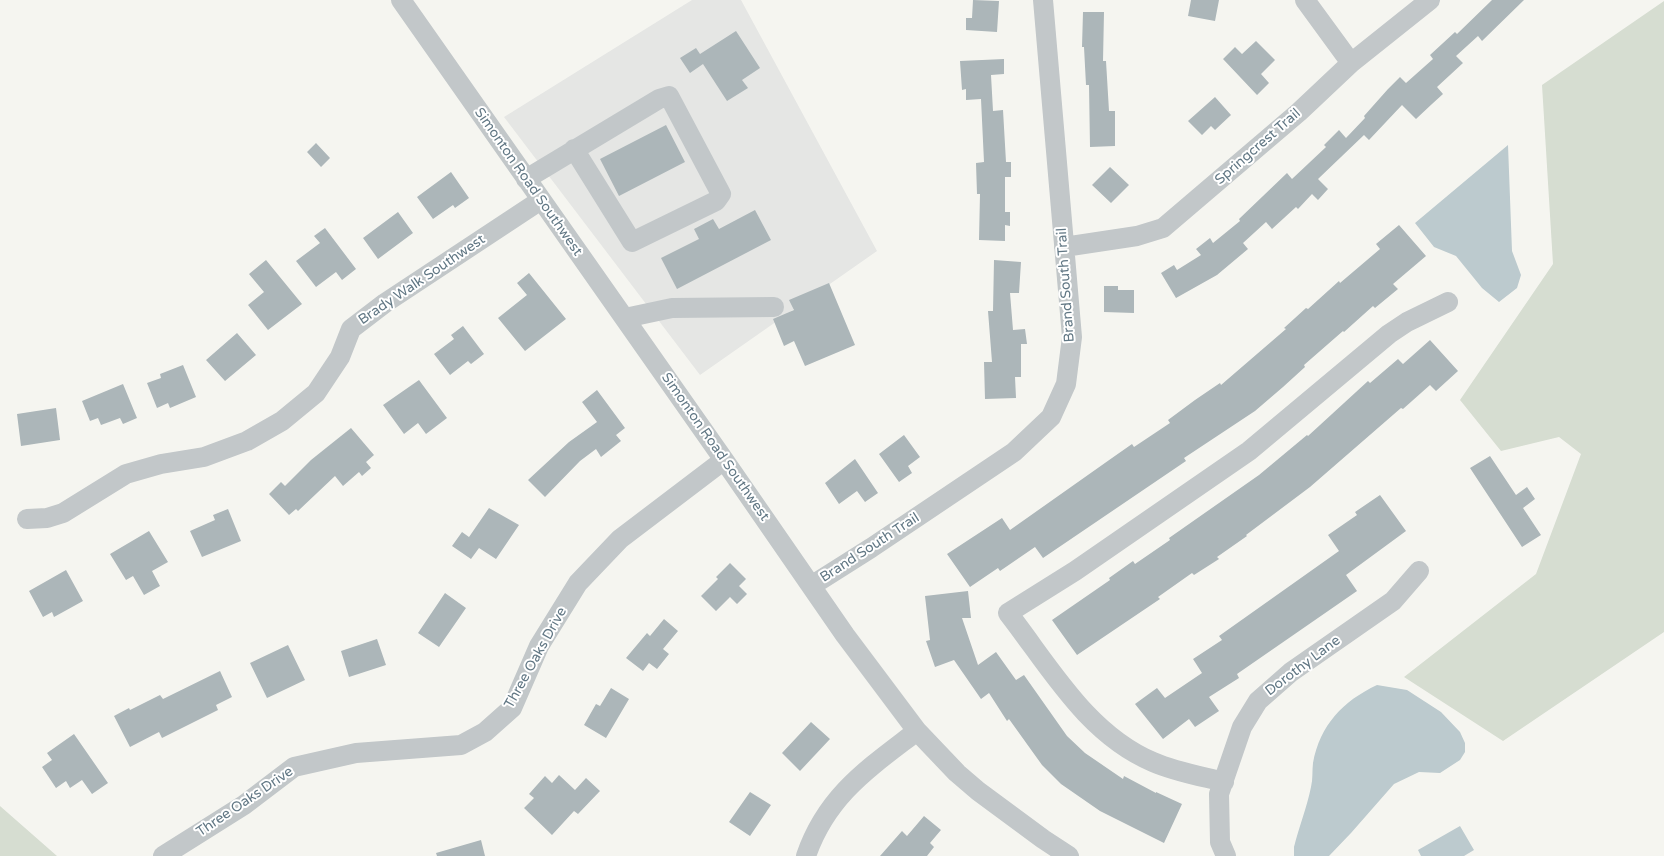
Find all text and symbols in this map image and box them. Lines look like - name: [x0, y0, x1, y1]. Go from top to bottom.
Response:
- street label: Simonton Road Southwest: [470, 105, 586, 259]
- street label: Springcrest Trail: [1212, 105, 1304, 189]
- street label: Brand South Trail: [1054, 227, 1078, 343]
- street label: Brady Walk Southwest: [355, 231, 489, 329]
- street label: Simonton Road Southwest: [657, 370, 773, 524]
- street label: Brand South Trail: [817, 510, 923, 586]
- street label: Three Oaks Drive: [501, 604, 571, 712]
- street label: Dorothy Lane: [1262, 632, 1344, 700]
- street label: Three Oaks Drive: [193, 763, 297, 841]

